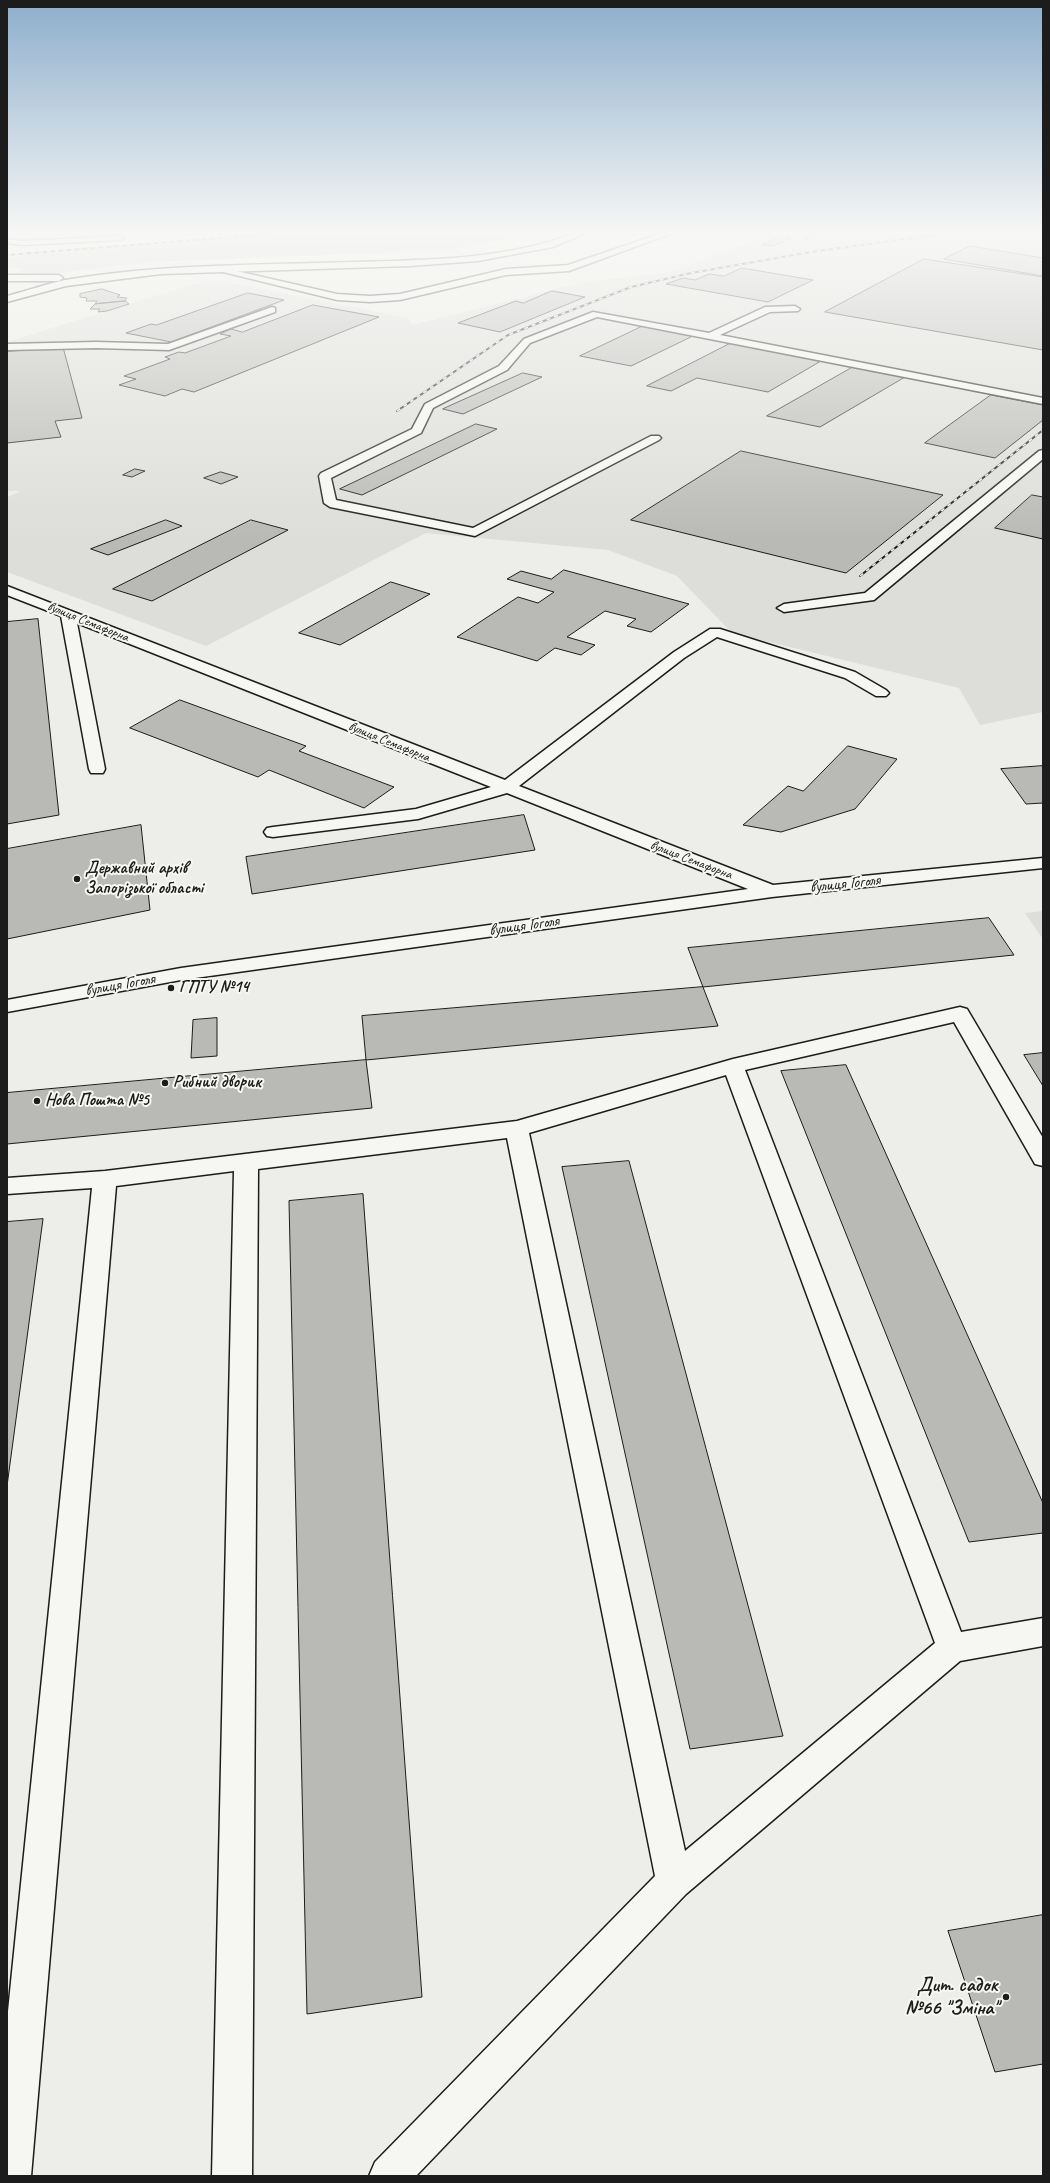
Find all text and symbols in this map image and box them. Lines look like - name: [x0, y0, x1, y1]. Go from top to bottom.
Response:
- street label: вулиця Семафорна: [45, 598, 131, 646]
- street label: вулиця Семафорна: [346, 718, 432, 766]
- street label: вулиця Семафорна: [648, 837, 734, 883]
- place label: Державний архів Запорізької області: [85, 859, 203, 899]
- street label: вулиця Гоголя: [809, 870, 881, 898]
- marker: Державний архів Запорізької області: [72, 874, 82, 884]
- street label: вулиця Гоголя: [488, 911, 560, 941]
- street label: вулиця Гоголя: [83, 969, 157, 1001]
- place label: ГПТУ №14: [179, 978, 249, 998]
- marker: ГПТУ №14: [166, 983, 176, 993]
- place label: Рибний дворик: [173, 1073, 261, 1093]
- marker: Рибний дворик: [160, 1078, 170, 1088]
- place label: Нова Пошта №5: [45, 1091, 149, 1111]
- marker: Нова Пошта №5: [32, 1096, 42, 1106]
- place label: Дит. садок №66 "Зміна": [905, 1974, 998, 2021]
- marker: Дит. садок №66 "Зміна": [1001, 1992, 1011, 2002]

